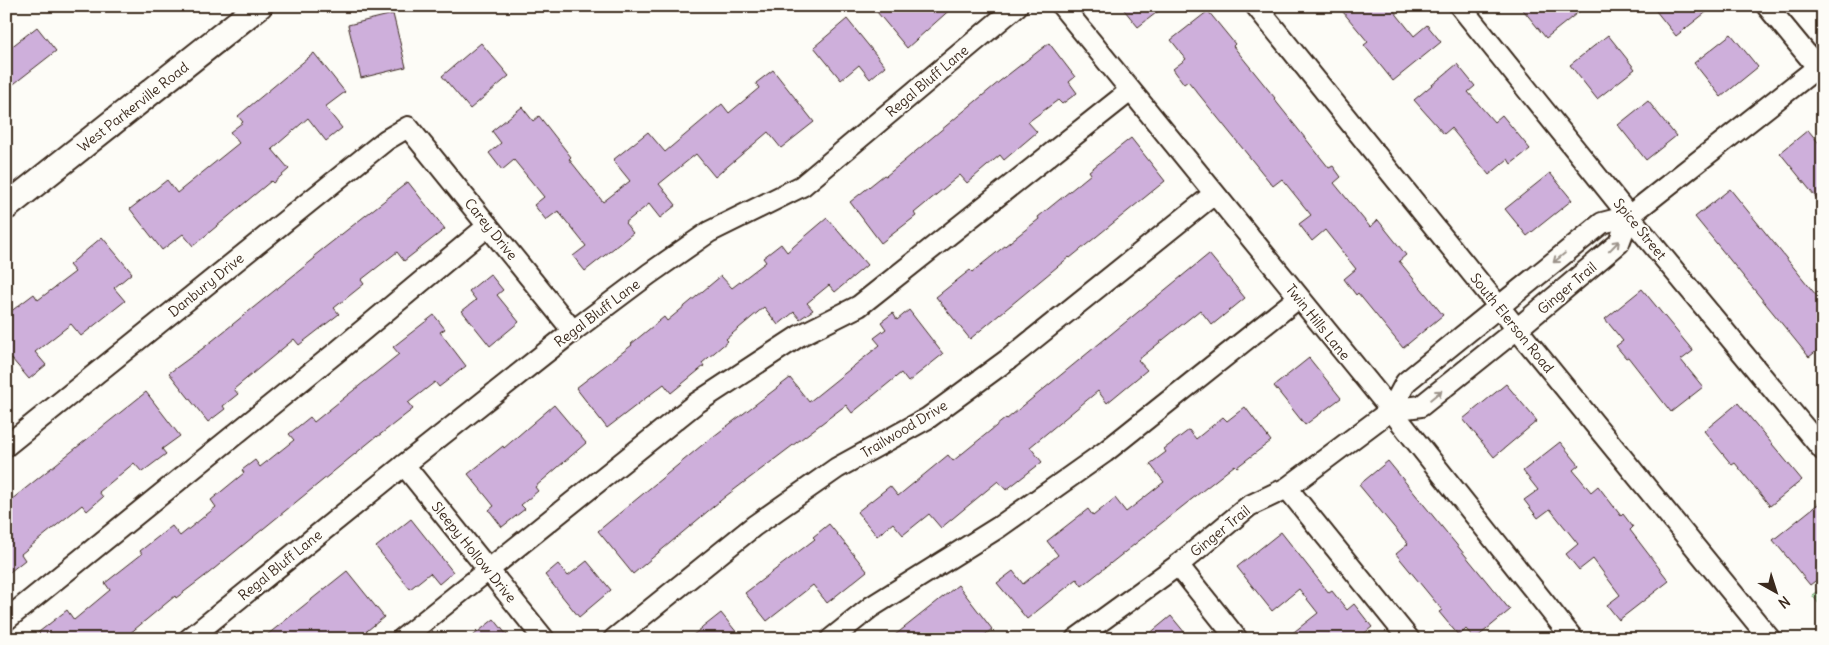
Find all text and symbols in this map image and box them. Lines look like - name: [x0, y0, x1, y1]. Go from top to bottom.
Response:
- street label: Regal Bluff Lane: [882, 41, 972, 121]
- street label: West Parkerville Road: [74, 58, 192, 156]
- street label: Carey Drive: [461, 194, 521, 264]
- street label: Spice Street: [1610, 195, 1670, 264]
- one-way arrow: [1608, 240, 1620, 253]
- street label: Danbury Drive: [165, 249, 247, 321]
- one-way arrow: [1553, 252, 1566, 263]
- street label: Ginger Trail: [1534, 258, 1600, 318]
- street label: South Elerson Road: [1466, 270, 1558, 376]
- street label: Regal Bluff Lane: [551, 275, 643, 351]
- street label: Twin Hills Lane: [1282, 280, 1354, 364]
- one-way arrow: [1429, 389, 1442, 400]
- street label: Trailwood Drive: [858, 396, 950, 462]
- street label: Sleepy Hollow Drive: [428, 498, 520, 606]
- street label: Ginger Trail: [1186, 501, 1254, 561]
- street label: Regal Bluff Lane: [234, 526, 326, 604]
- north arrow: [1752, 568, 1802, 618]
- text: N: [1775, 592, 1794, 612]

